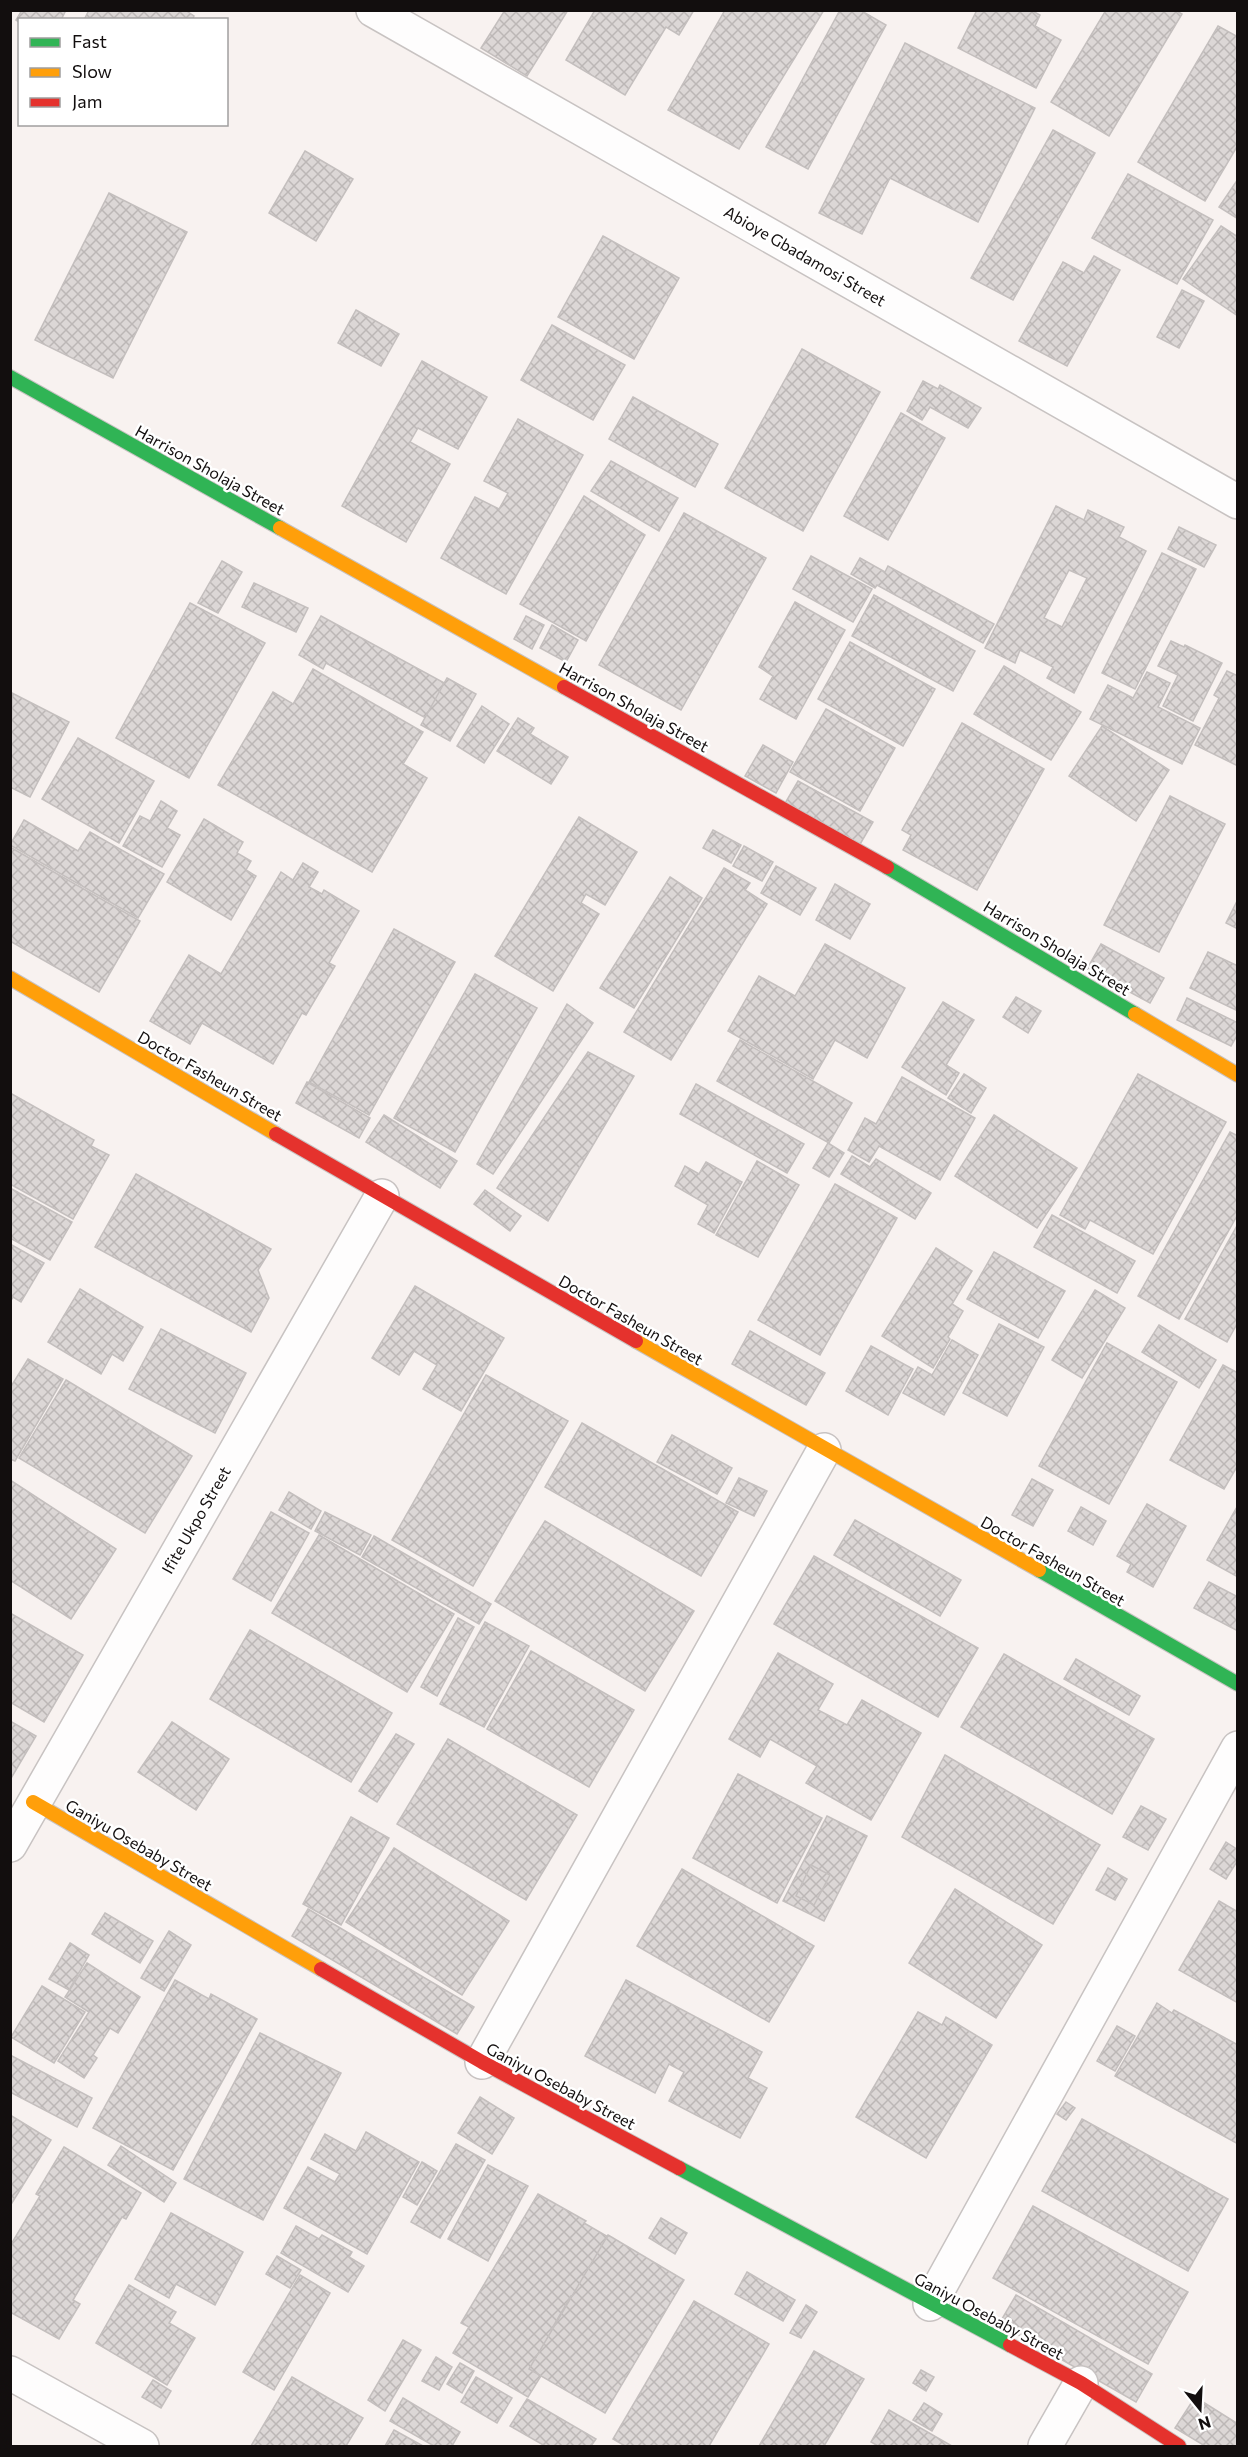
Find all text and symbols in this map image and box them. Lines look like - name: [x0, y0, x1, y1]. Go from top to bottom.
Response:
- legend: [18, 18, 228, 126]
- text: Fast: [72, 30, 107, 52]
- text: Slow: [72, 60, 112, 82]
- text: Jam: [72, 90, 102, 112]
- street label: Abioye Gbadamosi Street: [721, 201, 890, 310]
- street label: Harrison Sholaja Street: [132, 421, 289, 519]
- street label: Harrison Sholaja Street: [556, 658, 713, 756]
- street label: Harrison Sholaja Street: [981, 896, 1134, 999]
- street label: Doctor Fasheun Street: [135, 1027, 286, 1125]
- street label: Doctor Fasheun Street: [556, 1271, 707, 1369]
- street label: Ifite Ukpo Street: [157, 1462, 234, 1577]
- street label: Doctor Fasheun Street: [978, 1512, 1129, 1610]
- street label: Ganiyu Osebaby Street: [63, 1795, 216, 1895]
- street label: Ganiyu Osebaby Street: [483, 2038, 639, 2133]
- street label: Ganiyu Osebaby Street: [911, 2268, 1067, 2363]
- north arrow: [1170, 2379, 1230, 2439]
- text: N: [1196, 2413, 1213, 2435]

